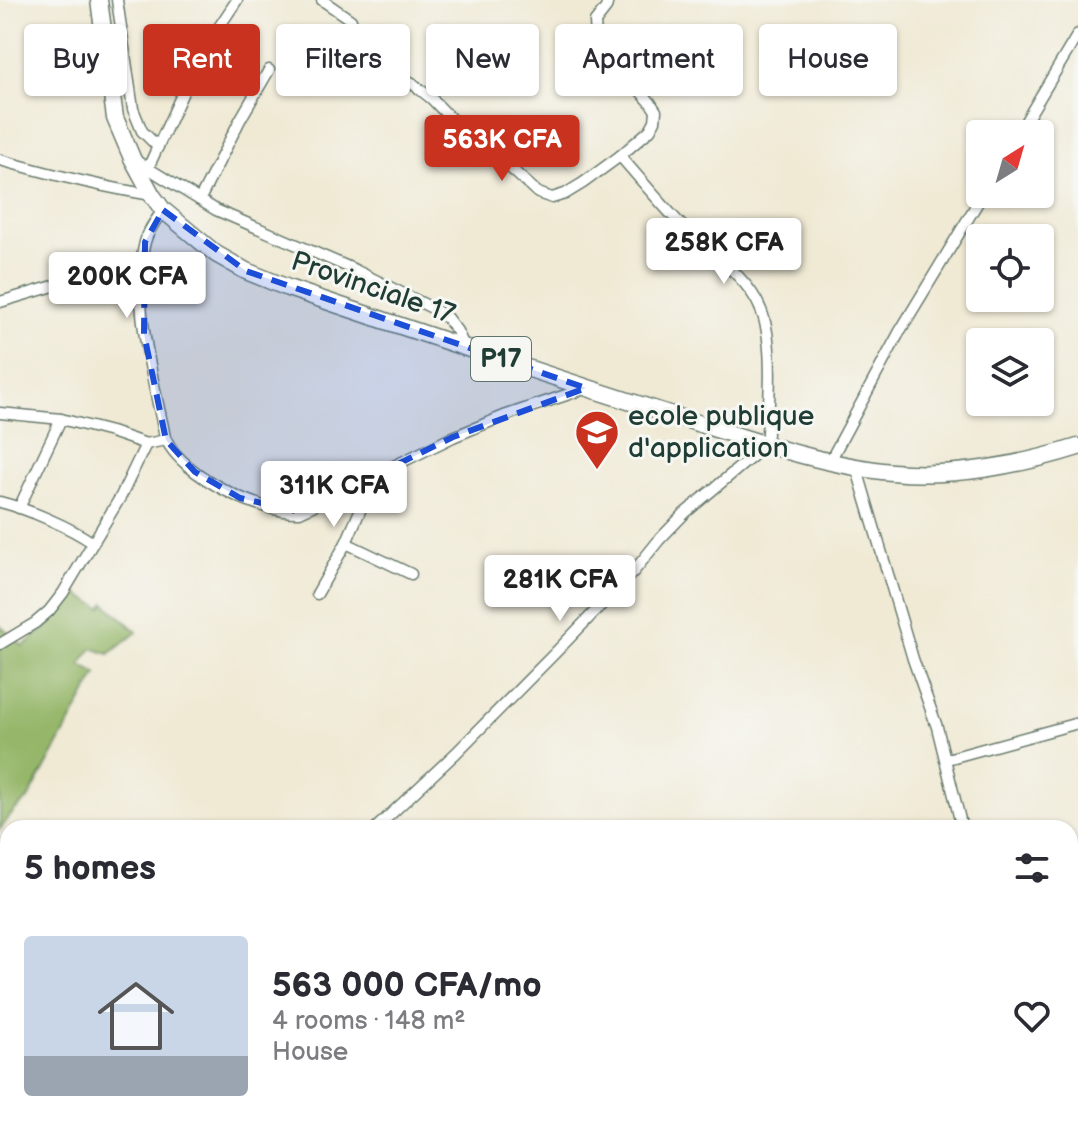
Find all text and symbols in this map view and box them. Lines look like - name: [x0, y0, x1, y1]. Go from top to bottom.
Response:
- chip: Buy: [24, 24, 127, 96]
- chip: Rent: [143, 24, 260, 96]
- chip: Filters: [276, 24, 410, 96]
- chip: New: [426, 24, 539, 96]
- chip: Apartment: [555, 24, 743, 96]
- chip: House: [759, 24, 897, 96]
- pin: 563K CFA: [419, 115, 585, 183]
- north arrow: [966, 120, 1054, 208]
- map controls: [966, 120, 1054, 416]
- text: 563K CFA: [442, 125, 562, 156]
- pin: 258K CFA: [641, 218, 807, 286]
- button: locate: [966, 224, 1054, 312]
- text: 258K CFA: [664, 228, 784, 259]
- street label: Provinciale 17: [287, 245, 459, 331]
- pin: 200K CFA: [44, 252, 210, 320]
- text: 200K CFA: [67, 262, 187, 293]
- button: layers: [966, 328, 1054, 416]
- road number: P17: [471, 337, 531, 381]
- place label: ecole publique d'application: [628, 400, 814, 465]
- school or university icon: ecole publique d'application: [573, 408, 621, 471]
- pin: 311K CFA: [251, 461, 417, 529]
- text: 311K CFA: [279, 471, 389, 502]
- pin: 281K CFA: [477, 555, 643, 623]
- text: 281K CFA: [502, 565, 618, 596]
- icon: filters: [1010, 846, 1054, 890]
- text: 5 homes: [24, 848, 156, 889]
- text: 563 000 CFA/mo: [272, 965, 542, 1006]
- icon: home: [88, 968, 184, 1064]
- icon: heart: [1010, 994, 1054, 1038]
- text: 4 rooms · 148 m²: [272, 1006, 465, 1037]
- text: House: [272, 1037, 348, 1068]

